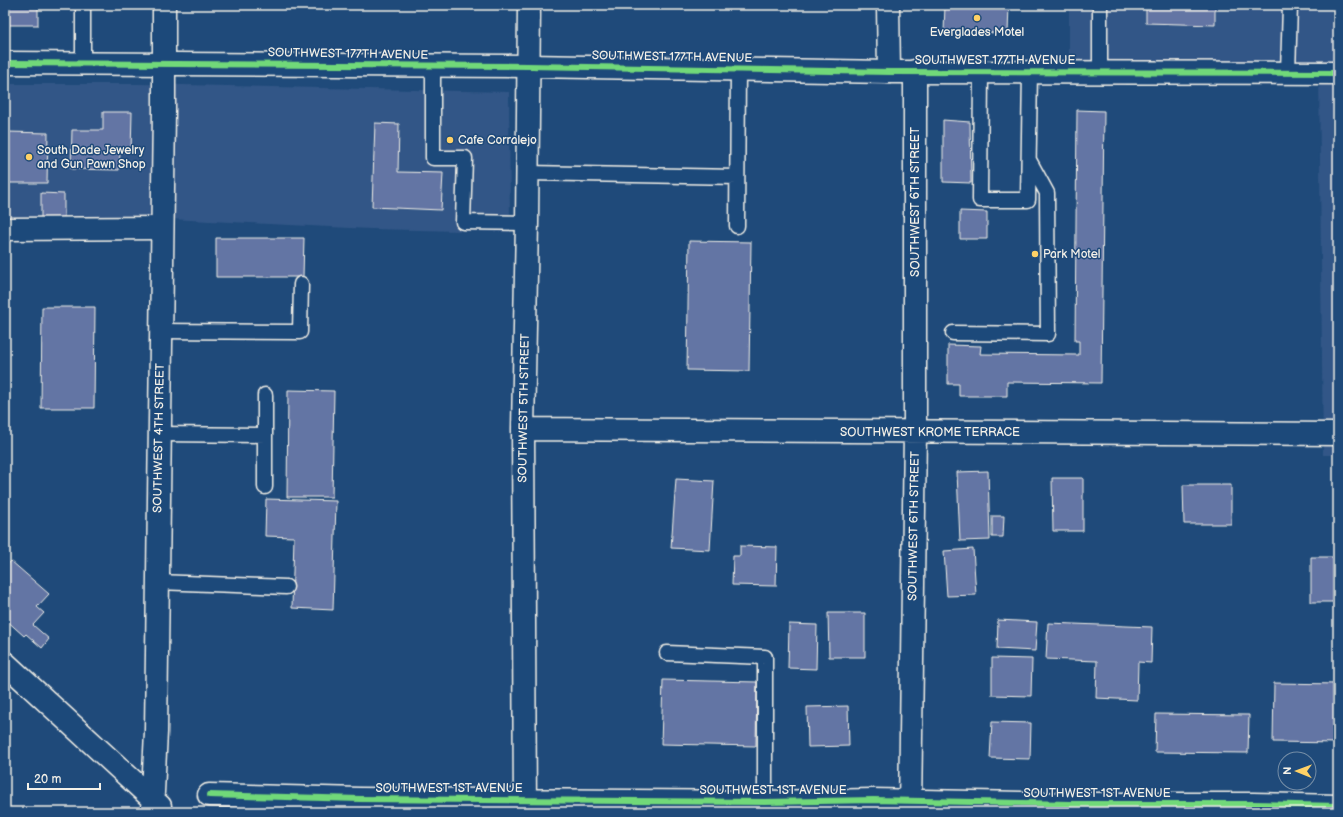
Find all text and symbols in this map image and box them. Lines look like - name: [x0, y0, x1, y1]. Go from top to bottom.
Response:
- marker: Everglades Motel: [972, 13, 982, 23]
- place label: Everglades Motel: [930, 25, 1024, 40]
- street label: SOUTHWEST 177TH AVENUE: [268, 45, 429, 63]
- street label: SOUTHWEST 177TH AVENUE: [592, 48, 753, 66]
- street label: SOUTHWEST 177TH AVENUE: [915, 53, 1075, 68]
- street label: SOUTHWEST 6TH STREET: [908, 126, 923, 277]
- place label: Cafe Corralejo: [458, 133, 537, 148]
- marker: Cafe Corralejo: [445, 135, 455, 145]
- place label: South Dade Jewelry and Gun Pawn Shop: [37, 143, 146, 172]
- marker: South Dade Jewelry and Gun Pawn Shop: [24, 152, 34, 162]
- place label: Park Motel: [1043, 247, 1100, 262]
- marker: Park Motel: [1030, 249, 1040, 259]
- street label: SOUTHWEST 5TH STREET: [515, 332, 533, 483]
- street label: SOUTHWEST 4TH STREET: [150, 362, 168, 513]
- street label: SOUTHWEST KROME TERRACE: [840, 425, 1020, 440]
- street label: SOUTHWEST 6TH STREET: [905, 450, 923, 601]
- north arrow: [1277, 751, 1317, 791]
- scale bar: [28, 765, 100, 791]
- text: N: [1281, 767, 1294, 775]
- text: 20 m: [34, 772, 61, 787]
- street label: SOUTHWEST 1ST AVENUE: [375, 781, 523, 796]
- street label: SOUTHWEST 1ST AVENUE: [699, 783, 847, 798]
- street label: SOUTHWEST 1ST AVENUE: [1023, 786, 1171, 801]

